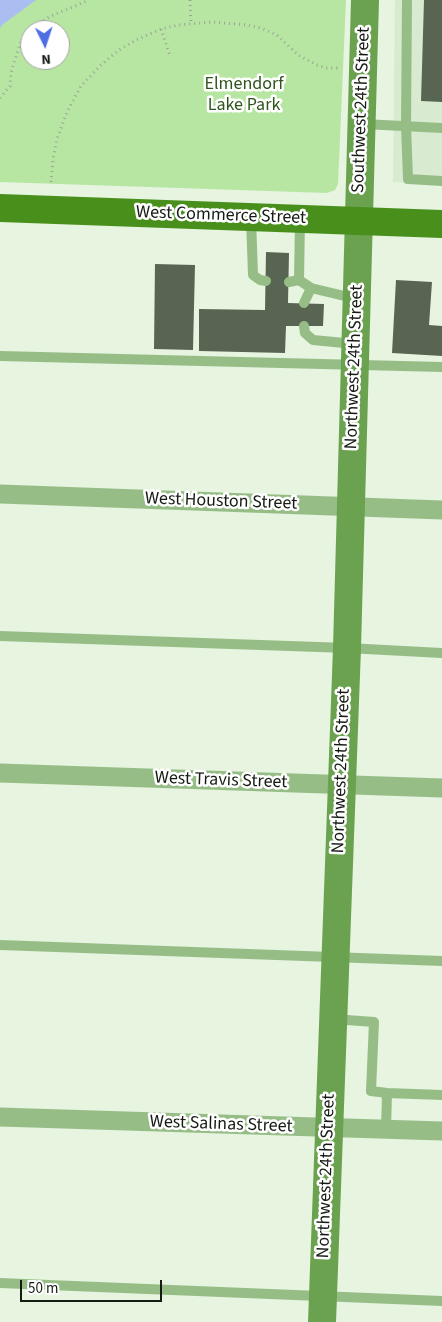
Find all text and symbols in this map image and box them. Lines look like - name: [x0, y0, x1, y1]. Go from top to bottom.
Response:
- north arrow: [20, 20, 70, 70]
- street label: Southwest 24th Street: [348, 27, 376, 193]
- text: N: [41, 49, 51, 69]
- park label: Elmendorf Lake Park: [204, 74, 284, 116]
- street label: West Commerce Street: [136, 202, 306, 230]
- street label: Northwest 24th Street: [341, 284, 369, 450]
- street label: West Houston Street: [144, 489, 298, 515]
- street label: Northwest 24th Street: [328, 688, 356, 854]
- street label: West Travis Street: [154, 768, 288, 794]
- street label: Northwest 24th Street: [313, 1093, 341, 1259]
- street label: West Salinas Street: [149, 1112, 293, 1138]
- scale bar: [22, 1270, 165, 1302]
- text: 50 m: [28, 1278, 58, 1299]

